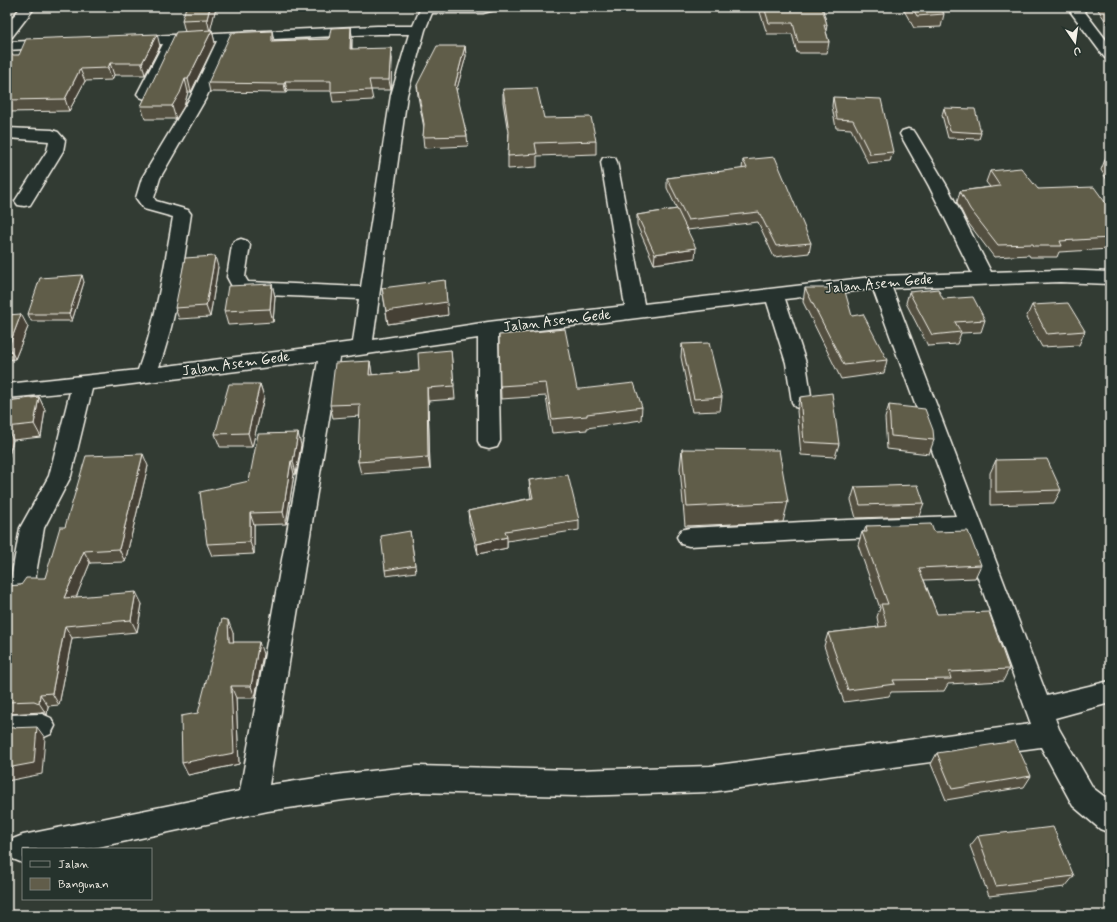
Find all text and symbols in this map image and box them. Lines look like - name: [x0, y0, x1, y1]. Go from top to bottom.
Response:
- north arrow: [1055, 22, 1095, 62]
- text: U: [1072, 43, 1082, 58]
- street label: Jalan Asem Gede: [824, 270, 934, 298]
- street label: Jalan Asem Gede: [502, 305, 612, 337]
- street label: Jalan Asem Gede: [181, 347, 291, 380]
- legend: [22, 848, 152, 900]
- text: Jalan: [58, 857, 90, 873]
- text: Bangunan: [58, 877, 109, 893]

